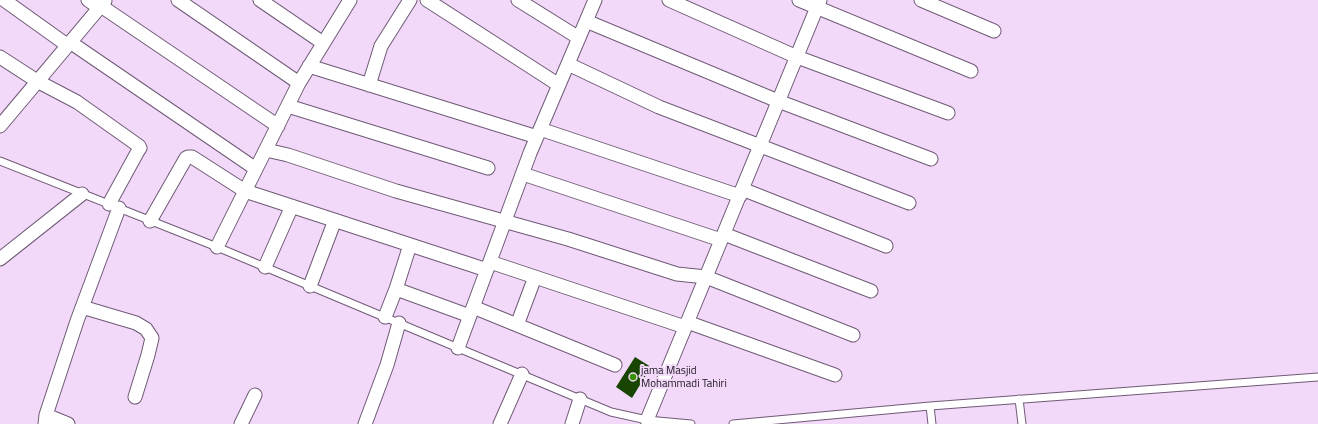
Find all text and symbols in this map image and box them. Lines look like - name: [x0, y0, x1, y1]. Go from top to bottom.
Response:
- place label: jama Masjid Mohammadi Tahiri: [641, 364, 727, 390]
- marker: jama Masjid Mohammadi Tahiri: [628, 372, 638, 382]

